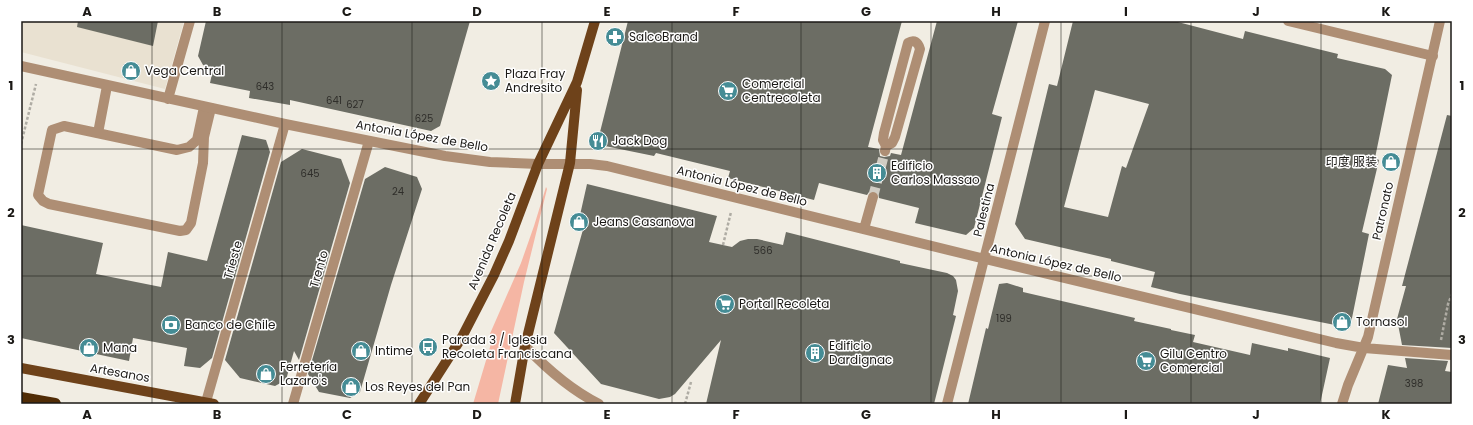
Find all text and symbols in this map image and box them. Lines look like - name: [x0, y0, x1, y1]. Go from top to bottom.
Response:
- text: A: [82, 2, 92, 21]
- text: B: [213, 2, 222, 21]
- text: C: [342, 2, 352, 21]
- text: D: [472, 2, 482, 21]
- text: E: [603, 2, 611, 21]
- text: F: [732, 2, 740, 21]
- text: G: [861, 2, 871, 21]
- text: H: [991, 2, 1001, 21]
- text: I: [1124, 2, 1128, 21]
- text: J: [1252, 2, 1260, 21]
- text: K: [1381, 2, 1391, 21]
- pharmacy icon: SalcoBrand: [604, 26, 626, 48]
- place label: SalcoBrand: [629, 28, 698, 45]
- shop icon: Vega Central: [120, 60, 142, 82]
- place label: Vega Central: [145, 62, 224, 79]
- place label: Plaza Fray Andresito: [505, 65, 565, 96]
- place icon: Plaza Fray Andresito: [480, 70, 502, 92]
- place label: Comercial Centrecoleta: [742, 75, 821, 106]
- text: 1: [9, 76, 13, 95]
- text: 1: [1460, 76, 1464, 95]
- house number: 643: [256, 79, 274, 94]
- supermarket icon: Comercial Centrecoleta: [717, 80, 739, 102]
- house number: 641: [326, 93, 342, 108]
- house number: 627: [346, 97, 364, 112]
- house number: 625: [415, 111, 433, 126]
- street label: Antonia López de Bello: [355, 116, 490, 156]
- restaurant icon: Jack Dog: [587, 130, 609, 152]
- place label: Jack Dog: [612, 132, 667, 149]
- shop icon: 印度 服装: [1380, 151, 1402, 173]
- place label: 印度 服装: [1326, 153, 1377, 170]
- place label: Edificio Carlos Massao: [891, 157, 980, 188]
- street label: Antonia López de Bello: [675, 161, 809, 210]
- building icon: Edificio Carlos Massao: [866, 162, 888, 184]
- house number: 645: [301, 166, 319, 181]
- street label: Patronato: [1368, 180, 1398, 242]
- street label: Palestina: [969, 181, 998, 239]
- house number: 24: [392, 184, 404, 199]
- street label: Avenida Recoleta: [463, 189, 520, 292]
- text: 2: [7, 203, 15, 222]
- text: 2: [1458, 203, 1466, 222]
- shop icon: Jeans Casanova: [568, 211, 590, 233]
- place label: Jeans Casanova: [593, 213, 694, 230]
- street label: Trieste: [219, 239, 246, 281]
- street label: Antonia López de Bello: [989, 239, 1124, 286]
- house number: 566: [754, 243, 772, 258]
- street label: Trento: [305, 248, 332, 290]
- supermarket icon: Portal Recoleta: [714, 293, 736, 315]
- place label: Portal Recoleta: [739, 295, 829, 312]
- house number: 199: [996, 311, 1012, 326]
- shop icon: Tornasol: [1331, 311, 1353, 333]
- place label: Tornasol: [1356, 313, 1407, 330]
- bank icon: Banco de Chile: [160, 314, 182, 336]
- place label: Banco de Chile: [185, 316, 275, 333]
- text: 3: [7, 330, 15, 349]
- text: 3: [1458, 330, 1466, 349]
- place label: Parada 3 / Iglesia Recoleta Franciscana: [442, 331, 572, 362]
- bus stop icon: Parada 3 / Iglesia Recoleta Franciscana: [417, 336, 439, 358]
- shop icon: Mana: [78, 337, 100, 359]
- place label: Edificio Dardignac: [829, 337, 892, 368]
- place label: Mana: [103, 339, 137, 356]
- shop icon: Intime: [350, 340, 372, 362]
- place label: Intime: [375, 342, 413, 359]
- building icon: Edificio Dardignac: [804, 342, 826, 364]
- place label: Gilu Centro Comercial: [1160, 345, 1227, 376]
- supermarket icon: Gilu Centro Comercial: [1135, 350, 1157, 372]
- place label: Ferretería Lazaro's: [280, 358, 337, 389]
- street label: Artesanos: [89, 359, 151, 386]
- shop icon: Ferretería Lazaro's: [255, 363, 277, 385]
- shop icon: Los Reyes del Pan: [340, 376, 362, 398]
- house number: 398: [1405, 376, 1423, 391]
- place label: Los Reyes del Pan: [365, 378, 470, 395]
- text: A: [82, 405, 92, 424]
- text: B: [213, 405, 222, 424]
- text: C: [342, 405, 352, 424]
- text: D: [472, 405, 482, 424]
- text: E: [603, 405, 611, 424]
- text: F: [732, 405, 740, 424]
- text: G: [861, 405, 871, 424]
- text: H: [991, 405, 1001, 424]
- text: I: [1124, 405, 1128, 424]
- text: J: [1252, 405, 1260, 424]
- text: K: [1381, 405, 1391, 424]

